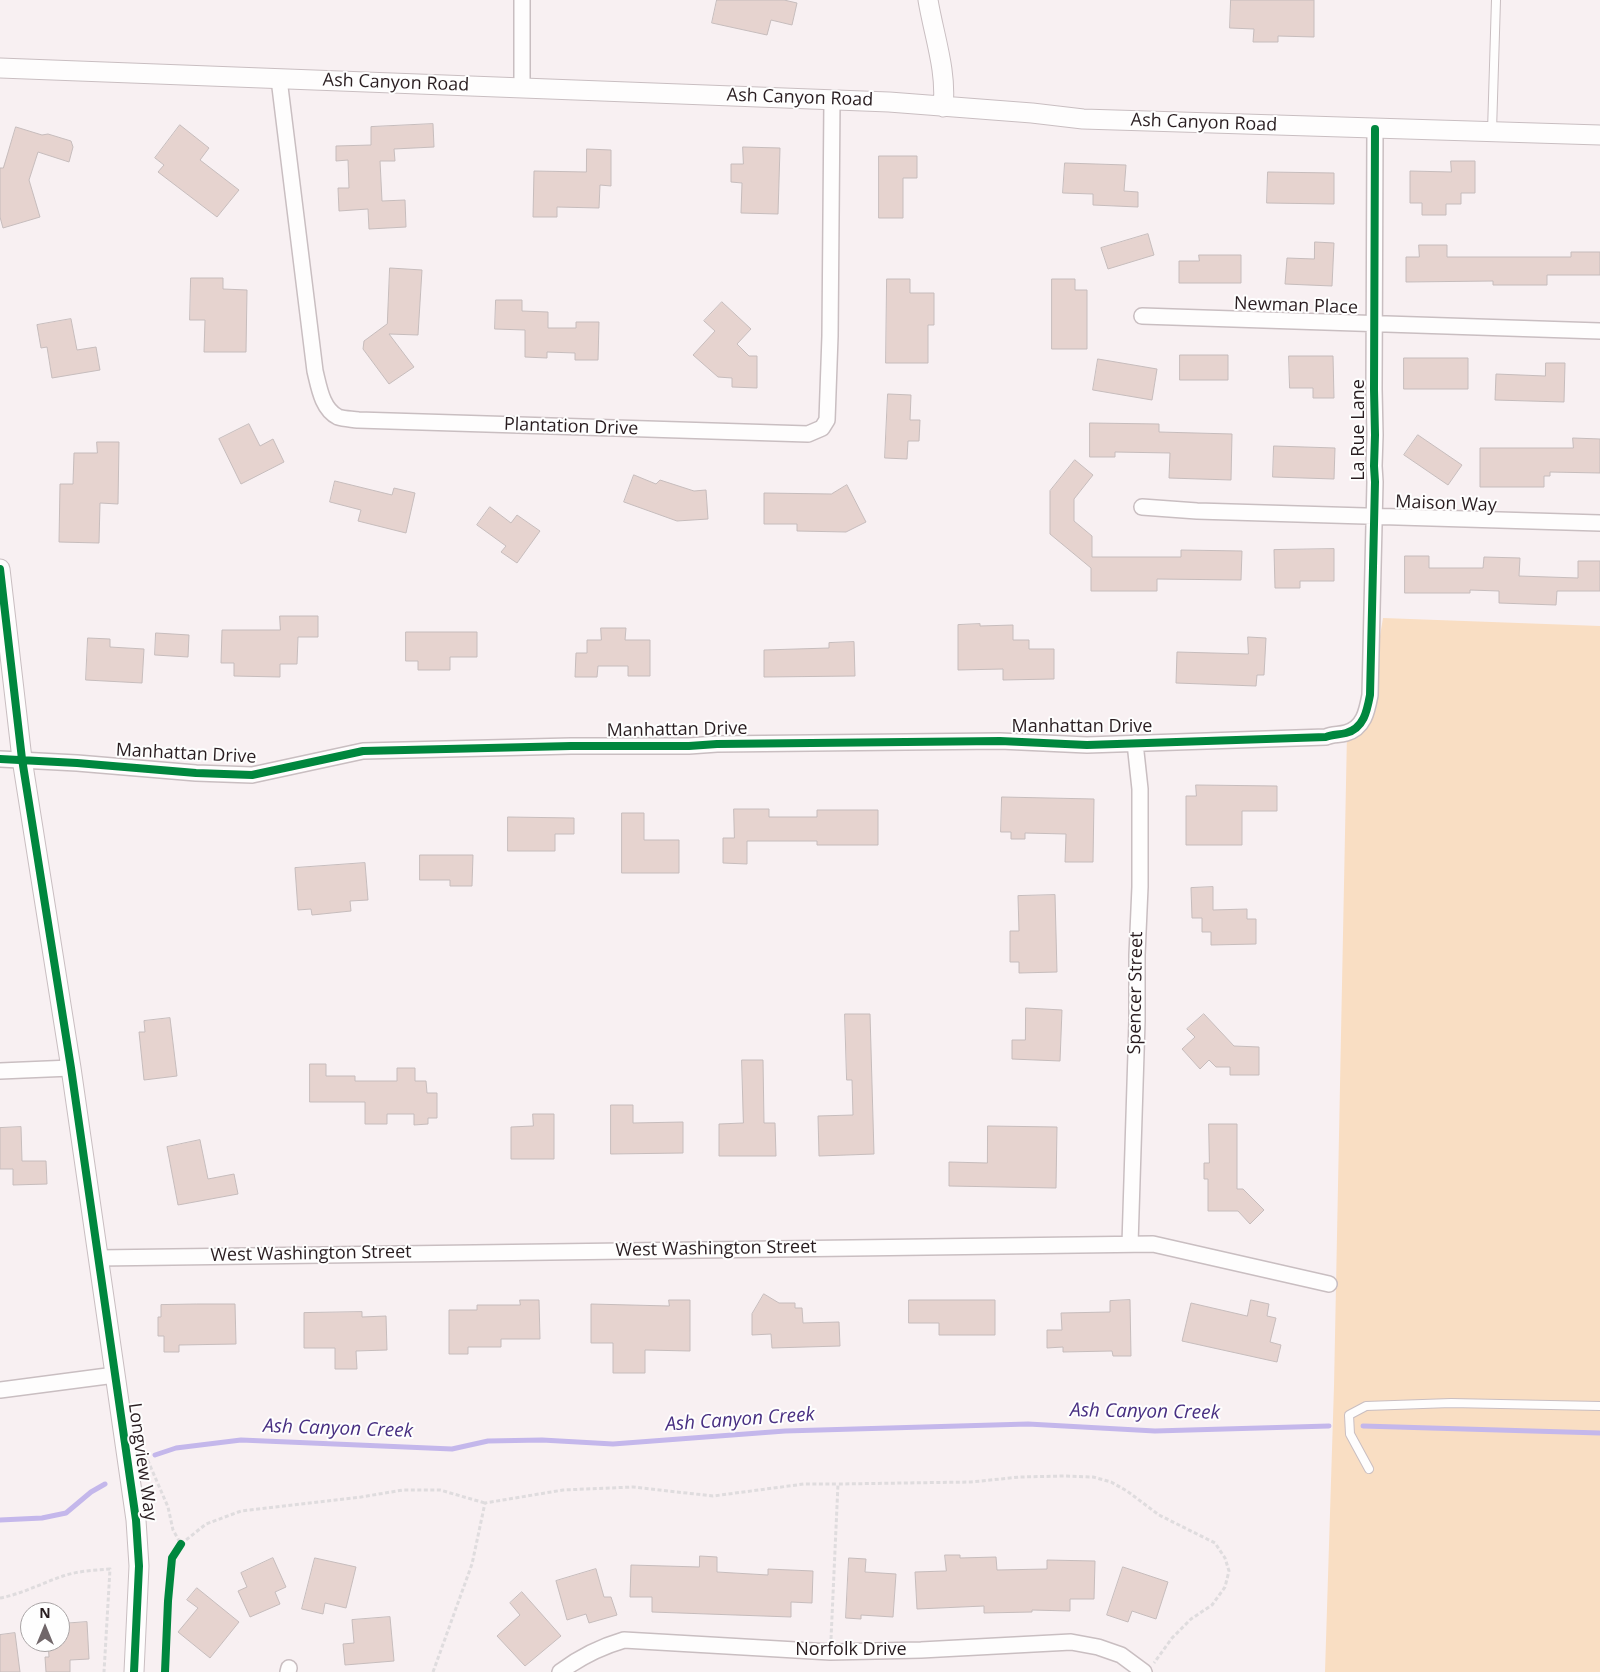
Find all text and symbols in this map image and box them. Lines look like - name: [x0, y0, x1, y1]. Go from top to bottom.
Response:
- street label: Ash Canyon Road: [322, 70, 470, 96]
- street label: Ash Canyon Road: [726, 85, 874, 111]
- street label: Ash Canyon Road: [1130, 110, 1278, 136]
- street label: Newman Place: [1234, 293, 1358, 319]
- street label: La Rue Lane: [1348, 379, 1370, 481]
- street label: Plantation Drive: [503, 414, 639, 440]
- street label: Maison Way: [1395, 491, 1497, 517]
- street label: Manhattan Drive: [1012, 716, 1152, 738]
- street label: Manhattan Drive: [606, 718, 748, 742]
- street label: Manhattan Drive: [115, 740, 257, 768]
- street label: Spencer Street: [1124, 931, 1148, 1055]
- street label: West Washington Street: [615, 1236, 817, 1262]
- street label: West Washington Street: [210, 1241, 412, 1267]
- water label: Ash Canyon Creek: [1070, 1399, 1220, 1425]
- street label: Longview Way: [123, 1402, 161, 1522]
- water label: Ash Canyon Creek: [664, 1403, 816, 1437]
- water label: Ash Canyon Creek: [263, 1415, 413, 1443]
- north arrow: [20, 1602, 70, 1652]
- text: N: [39, 1603, 51, 1622]
- street label: Norfolk Drive: [795, 1639, 907, 1661]

